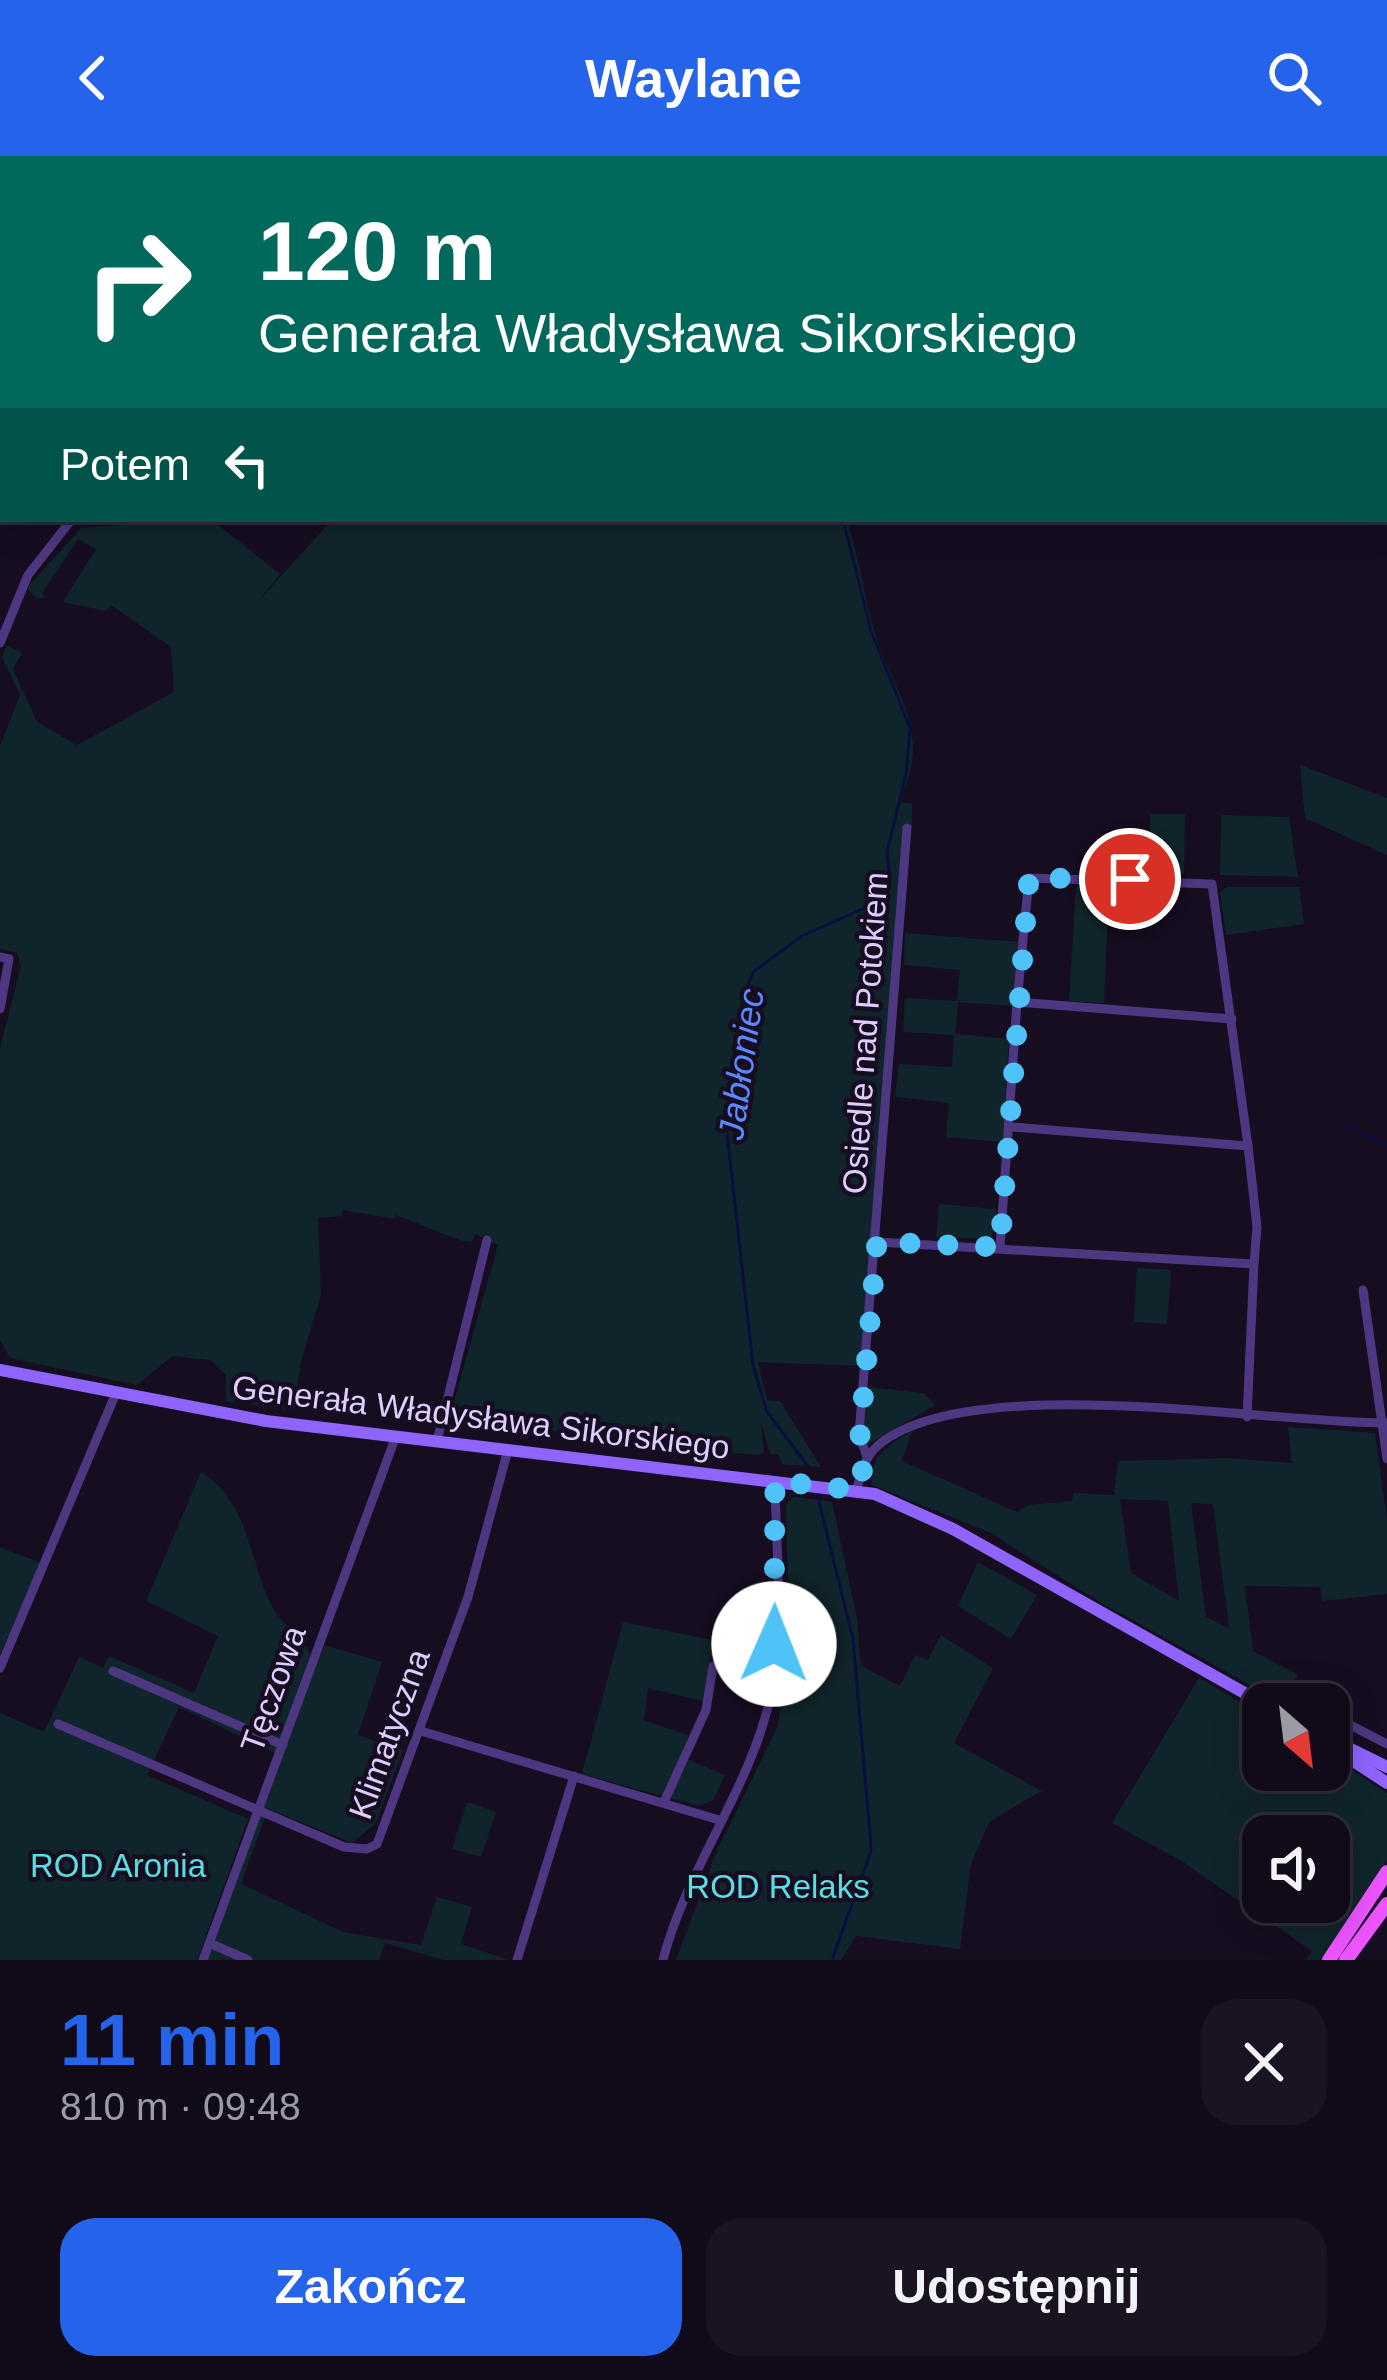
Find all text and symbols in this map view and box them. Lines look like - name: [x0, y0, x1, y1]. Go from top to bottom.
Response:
- icon: back: [60, 45, 126, 111]
- icon: search: [1261, 45, 1327, 111]
- text: Waylane: [585, 48, 802, 108]
- icon: right: [60, 204, 216, 360]
- text: 120 m: [258, 204, 496, 298]
- text: Generała Władysława Sikorskiego: [258, 303, 1077, 363]
- icon: left: [214, 432, 280, 498]
- text: Potem: [60, 439, 190, 490]
- pin: [1079, 828, 1181, 930]
- icon: arrive: [1097, 846, 1163, 912]
- street label: Osiedle nad Potokiem: [835, 871, 895, 1195]
- water label: Jabłoniec: [710, 986, 772, 1143]
- street label: Generała Władysława Sikorskiego: [230, 1368, 732, 1466]
- position arrow: [711, 1581, 837, 1707]
- street label: Tęczowa: [233, 1620, 313, 1757]
- street label: Klimatyczna: [341, 1643, 437, 1824]
- north arrow: [1242, 1683, 1350, 1791]
- map controls: [1242, 1683, 1350, 1923]
- button: sound: [1242, 1815, 1350, 1923]
- park label: ROD Aronia: [30, 1847, 207, 1884]
- park label: ROD Relaks: [686, 1868, 870, 1905]
- button: close: [1201, 1999, 1327, 2125]
- text: 11 min: [60, 2000, 284, 2080]
- text: 810 m · 09:48: [60, 2085, 301, 2128]
- button: Zakończ: [60, 2218, 682, 2356]
- button: Udostępnij: [706, 2218, 1327, 2356]

